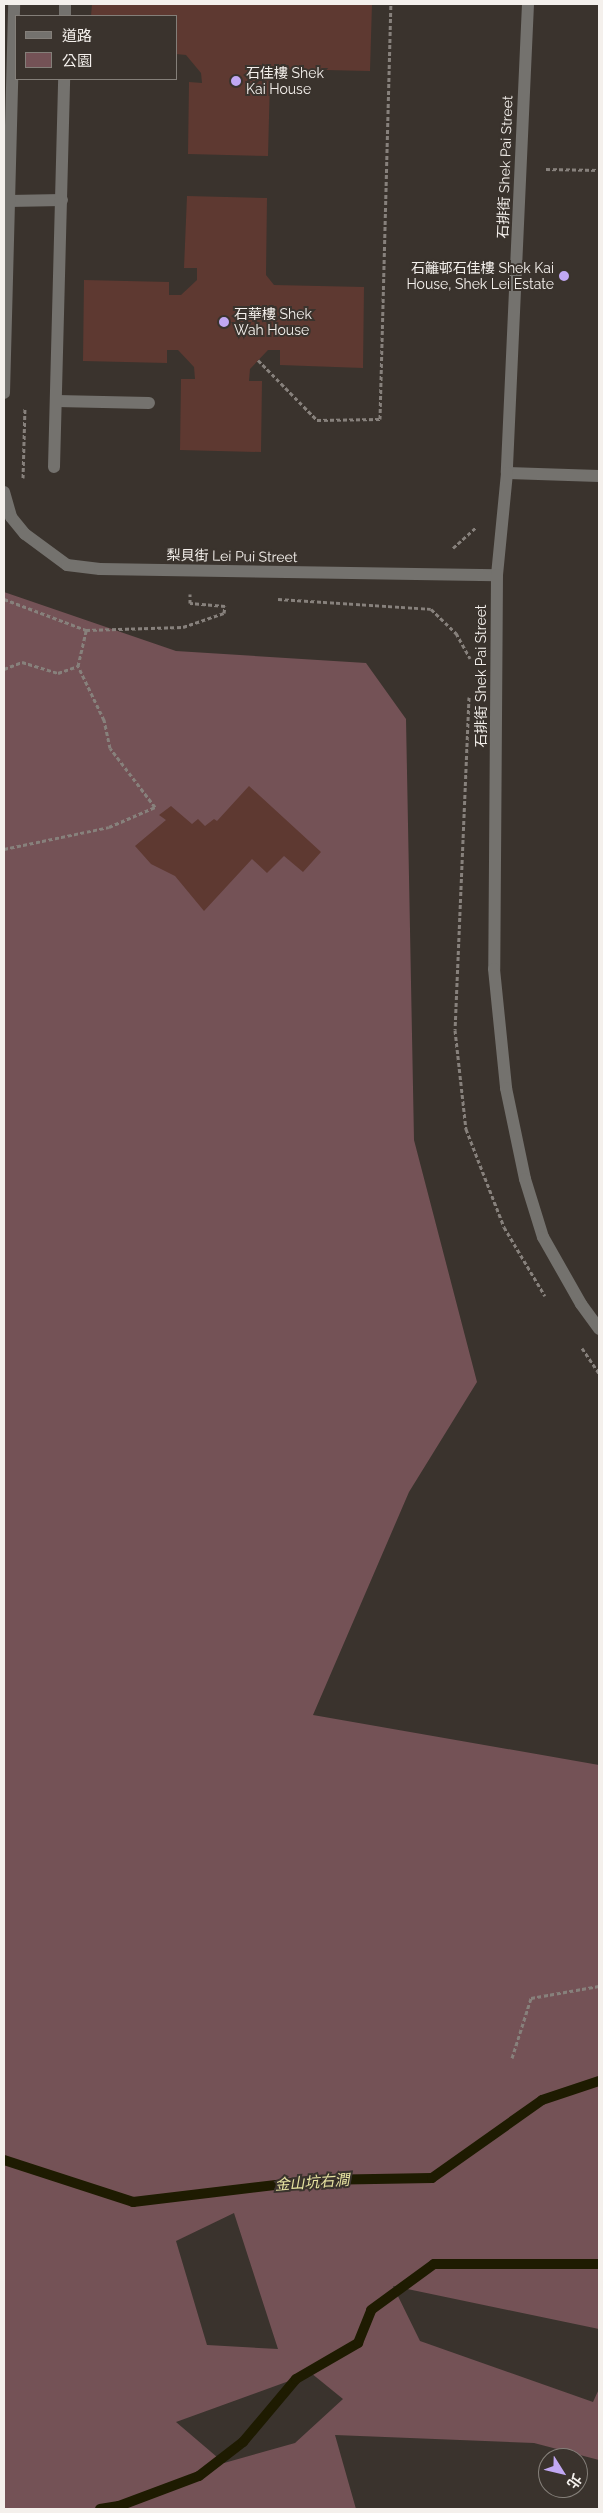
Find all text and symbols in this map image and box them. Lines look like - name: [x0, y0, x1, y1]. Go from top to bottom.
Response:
- legend: [15, 15, 178, 80]
- text: 道路: [62, 27, 92, 45]
- text: 公園: [62, 52, 92, 70]
- place label: 石佳樓 Shek Kai House: [246, 65, 324, 98]
- marker: 石佳樓 Shek Kai House: [230, 75, 242, 87]
- street label: 石排街 Shek Pai Street: [494, 95, 516, 239]
- place label: 石籬邨石佳樓 Shek Kai House, Shek Lei Estate: [406, 260, 554, 292]
- marker: 石籬邨石佳樓 Shek Kai House, Shek Lei Estate: [558, 270, 570, 282]
- place label: 石華樓 Shek Wah House: [234, 306, 312, 338]
- marker: 石華樓 Shek Wah House: [218, 316, 230, 328]
- street label: 梨貝街 Lei Pui Street: [166, 546, 298, 566]
- street label: 石排街 Shek Pai Street: [473, 604, 489, 748]
- water label: 金山坑右澗: [274, 2171, 350, 2195]
- north arrow: [538, 2448, 588, 2498]
- text: 北: [564, 2471, 585, 2492]

